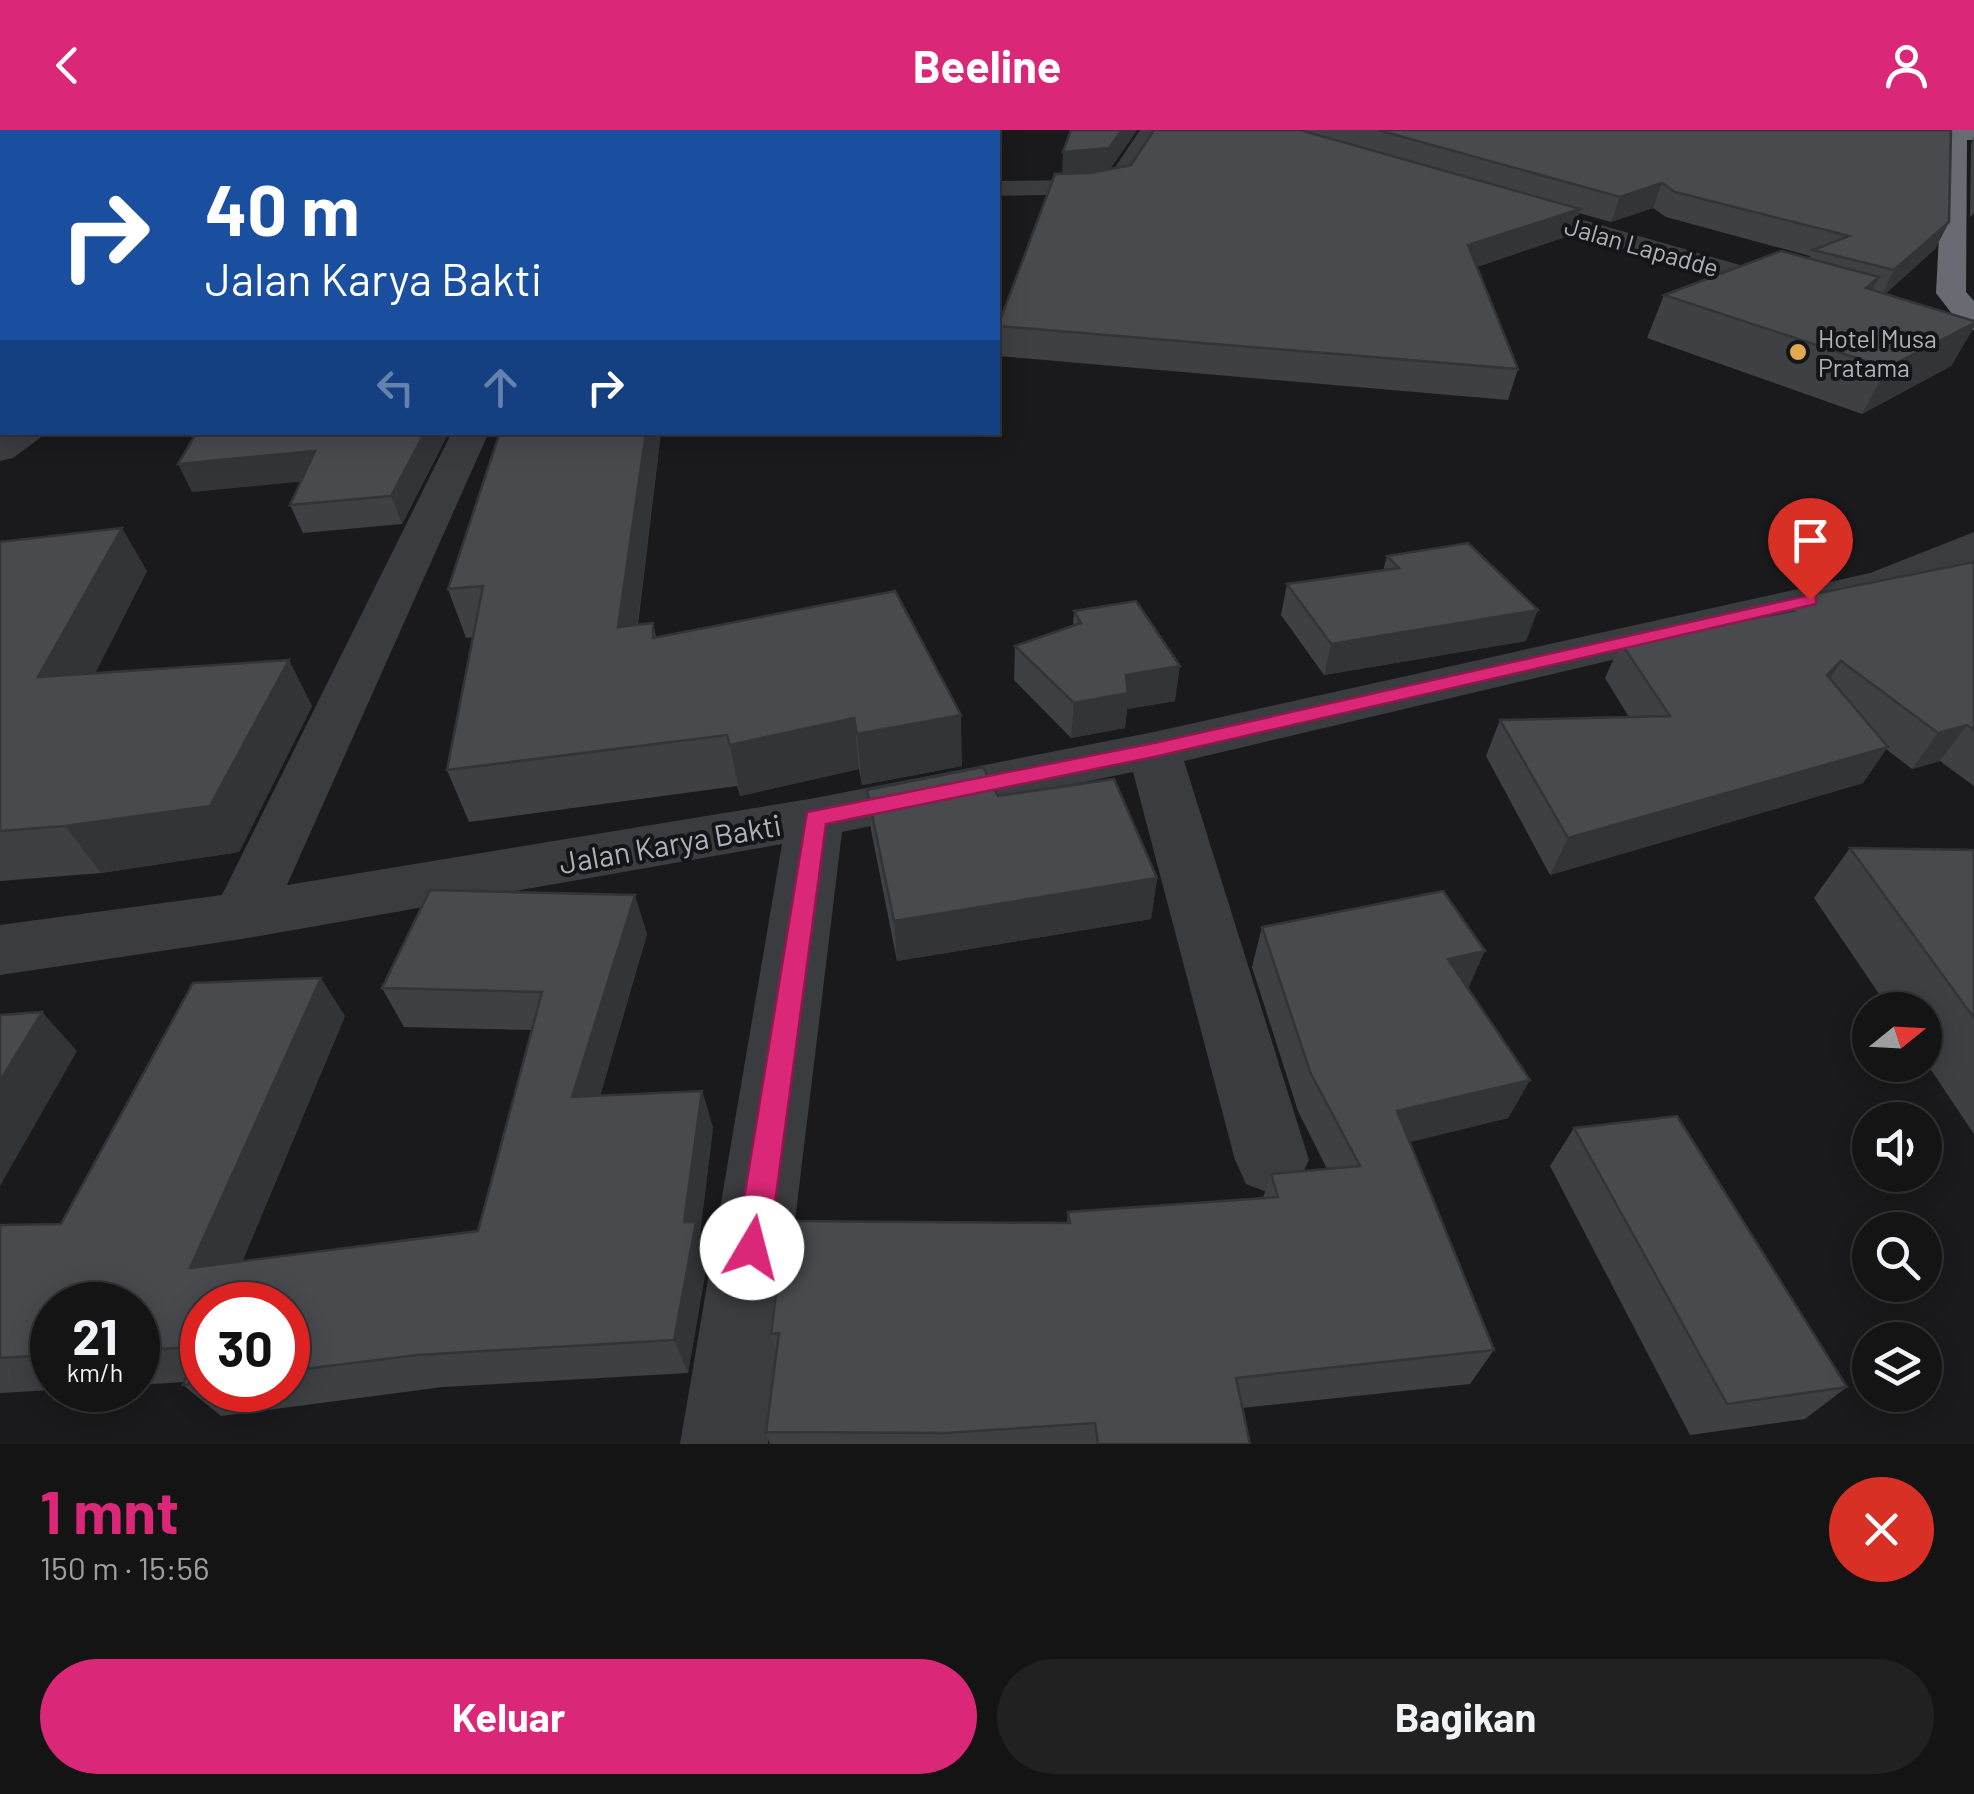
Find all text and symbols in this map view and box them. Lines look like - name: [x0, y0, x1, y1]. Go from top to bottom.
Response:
- icon: back: [40, 38, 95, 93]
- text: Beeline: [913, 38, 1061, 92]
- icon: person: [1879, 38, 1934, 93]
- text: 40 m: [205, 166, 360, 250]
- icon: right: [40, 170, 170, 300]
- street label: Jalan Lapadde: [1562, 210, 1722, 282]
- text: Jalan Karya Bakti: [205, 251, 542, 305]
- place label: Hotel Musa Pratama: [1818, 323, 1937, 382]
- marker: Hotel Musa Pratama: [1787, 341, 1809, 363]
- icon: left: [368, 360, 423, 415]
- icon: ahead: [473, 360, 528, 415]
- icon: right: [578, 360, 633, 415]
- pin: [1768, 498, 1853, 601]
- icon: arrive: [1783, 513, 1838, 568]
- street label: Jalan Karya Bakti: [556, 806, 784, 880]
- north arrow: [1852, 992, 1942, 1082]
- map controls: [1852, 992, 1942, 1412]
- button: sound: [1852, 1102, 1942, 1192]
- position arrow: [700, 1196, 804, 1300]
- button: search: [1852, 1212, 1942, 1302]
- speed limit sign: 30: [180, 1282, 310, 1412]
- text: 21: [72, 1305, 118, 1365]
- button: layers: [1852, 1322, 1942, 1412]
- text: km/h: [67, 1357, 123, 1387]
- text: 1 mnt: [40, 1474, 179, 1546]
- button: close: [1829, 1477, 1934, 1582]
- text: 150 m · 15:56: [40, 1548, 210, 1586]
- button: Keluar: [40, 1659, 977, 1774]
- button: Bagikan: [997, 1659, 1934, 1774]

